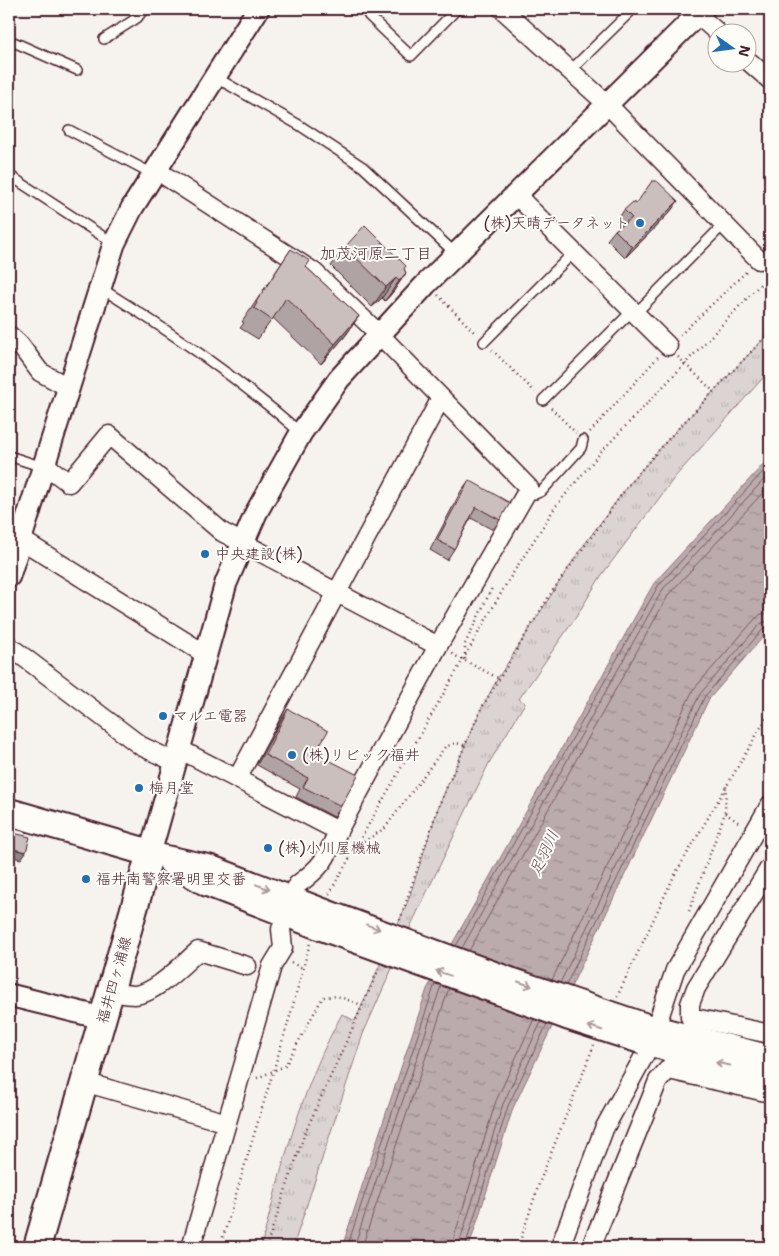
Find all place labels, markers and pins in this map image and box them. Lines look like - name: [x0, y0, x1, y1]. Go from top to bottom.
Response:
- place label: (株)天晴データネット: [484, 213, 630, 233]
- marker: (株)天晴データネット: [634, 217, 646, 229]
- place label: 中央建設(株): [215, 544, 303, 564]
- marker: 中央建設(株): [199, 548, 211, 560]
- place label: マルエ電器: [173, 706, 248, 726]
- marker: マルエ電器: [157, 710, 169, 722]
- place label: (株)リビック福井: [302, 745, 420, 765]
- marker: (株)リビック福井: [286, 749, 298, 761]
- place label: 梅月堂: [149, 778, 194, 798]
- marker: 梅月堂: [133, 782, 145, 794]
- place label: (株)小川屋機械: [278, 838, 381, 858]
- marker: (株)小川屋機械: [262, 842, 274, 854]
- place label: 福井南警察署明里交番: [96, 869, 246, 889]
- marker: 福井南警察署明里交番: [80, 873, 92, 885]

